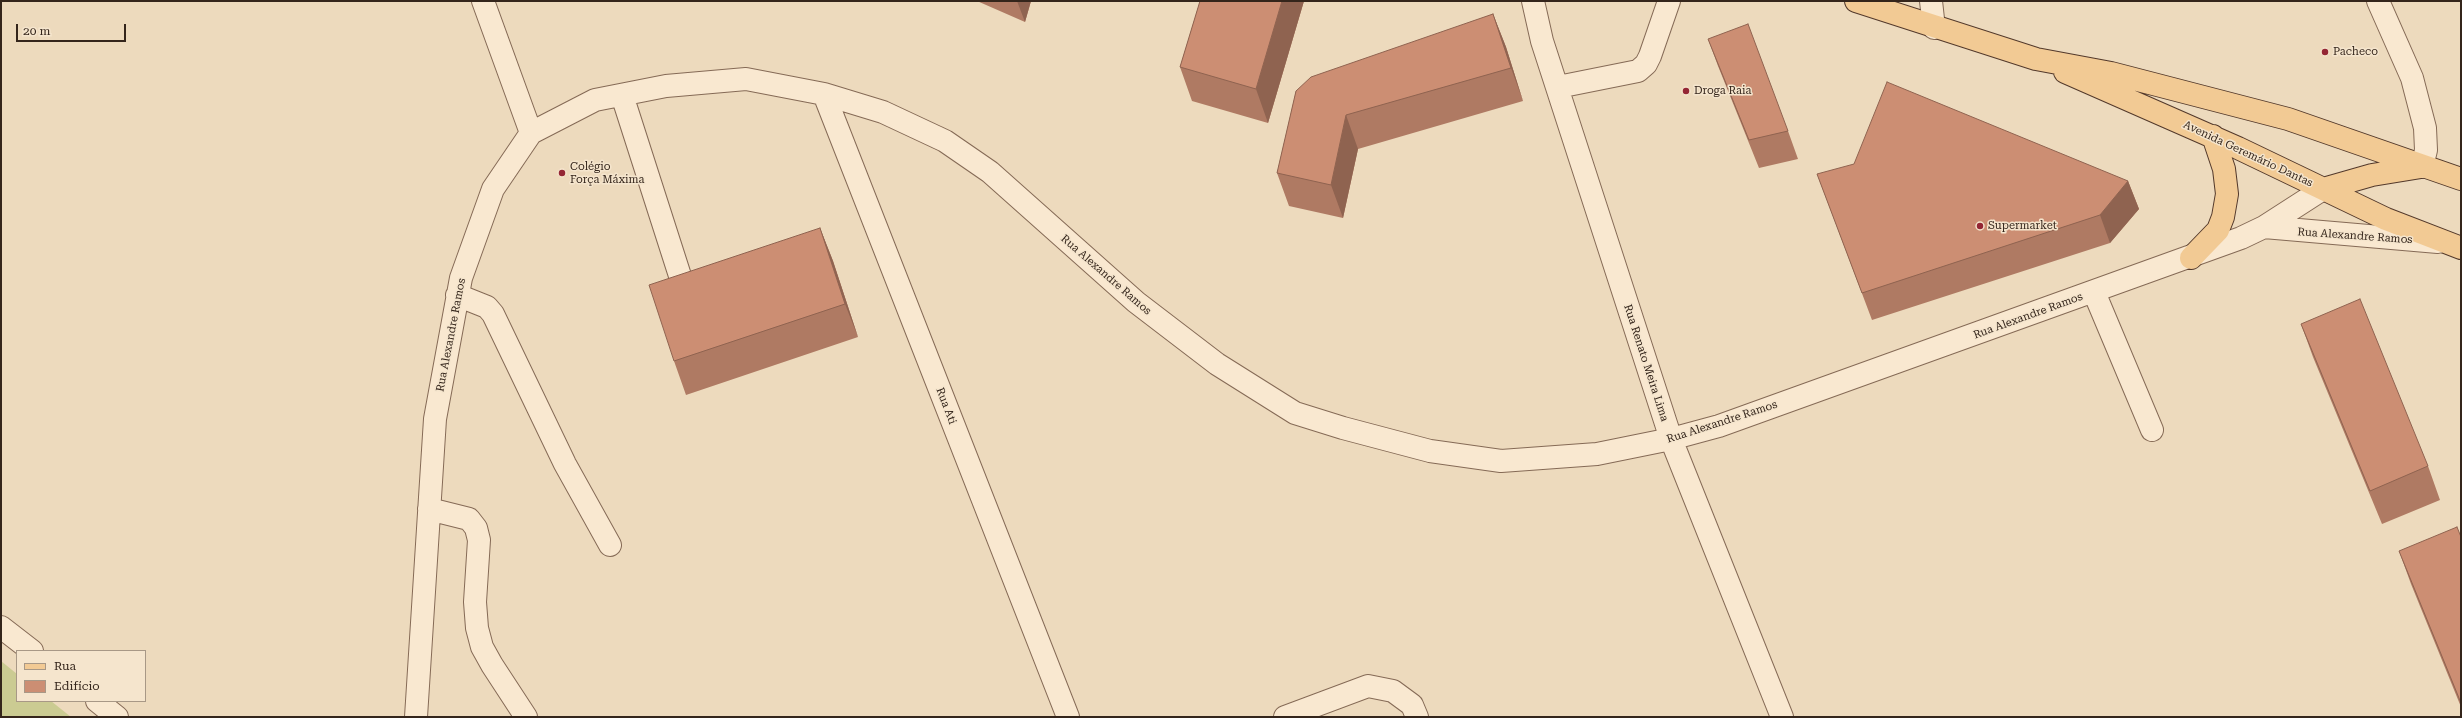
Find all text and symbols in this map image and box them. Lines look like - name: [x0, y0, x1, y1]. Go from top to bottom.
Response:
- scale bar: [18, 16, 128, 42]
- text: 20 m: [23, 24, 50, 38]
- place label: Pacheco: [2333, 45, 2378, 59]
- marker: Pacheco: [2320, 47, 2330, 57]
- place label: Droga Raia: [1694, 84, 1751, 98]
- marker: Droga Raia: [1681, 86, 1691, 96]
- street label: Avenida Geremário Dantas: [2181, 118, 2315, 190]
- place label: Colégio Força Máxima: [570, 160, 644, 186]
- marker: Colégio Força Máxima: [557, 168, 567, 178]
- place label: Supermarket: [1988, 219, 2057, 233]
- marker: Supermarket: [1975, 221, 1985, 231]
- street label: Rua Alexandre Ramos: [2297, 225, 2413, 247]
- street label: Rua Alexandre Ramos: [1058, 232, 1154, 318]
- street label: Rua Alexandre Ramos: [434, 277, 468, 393]
- street label: Rua Alexandre Ramos: [1972, 290, 2084, 342]
- street label: Rua Renato Meira Lima: [1621, 303, 1671, 423]
- street label: Rua Ati: [933, 386, 959, 426]
- street label: Rua Alexandre Ramos: [1665, 398, 1779, 446]
- legend: [16, 650, 146, 702]
- text: Rua: [54, 659, 76, 673]
- text: Edifício: [54, 679, 100, 693]

